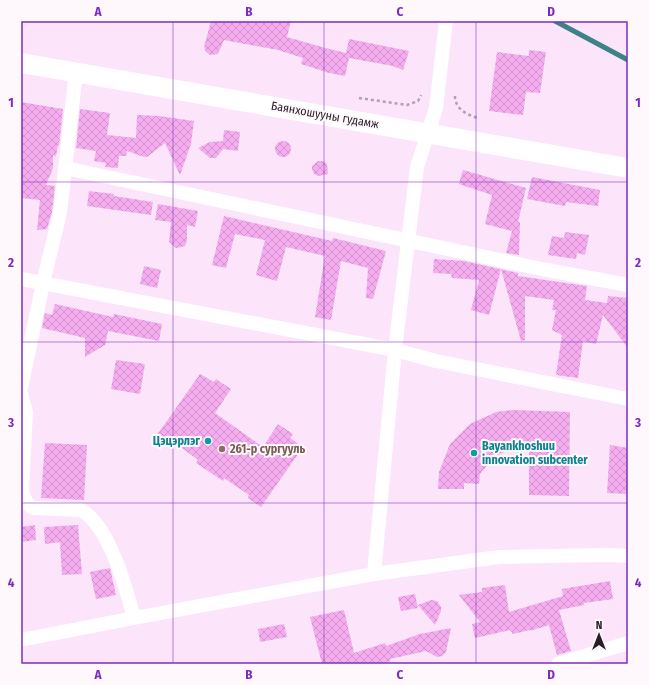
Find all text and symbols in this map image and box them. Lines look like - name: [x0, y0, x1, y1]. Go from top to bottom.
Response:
- text: A: [93, 4, 102, 19]
- text: B: [245, 4, 253, 19]
- text: C: [397, 4, 404, 19]
- text: D: [547, 4, 555, 19]
- text: 1: [8, 95, 14, 110]
- text: 1: [635, 95, 641, 110]
- street label: Баянхошууны гудамж: [270, 99, 380, 131]
- text: 2: [7, 255, 14, 270]
- text: 2: [634, 255, 641, 270]
- text: 3: [7, 415, 14, 430]
- text: 3: [634, 415, 641, 430]
- place label: Цэцэрлэг: [153, 434, 200, 448]
- marker: Цэцэрлэг: [203, 436, 213, 446]
- place label: Bayankhoshuu innovation subcenter: [482, 439, 588, 467]
- place label: 261-р сургууль: [229, 442, 305, 456]
- marker: 261-р сургууль: [217, 444, 227, 454]
- marker: Bayankhoshuu innovation subcenter: [469, 448, 479, 458]
- text: 4: [8, 575, 15, 590]
- text: 4: [635, 575, 642, 590]
- north arrow: [579, 615, 619, 655]
- text: N: [596, 619, 602, 632]
- text: A: [93, 667, 102, 682]
- text: B: [245, 667, 253, 682]
- text: C: [397, 667, 404, 682]
- text: D: [547, 667, 555, 682]

